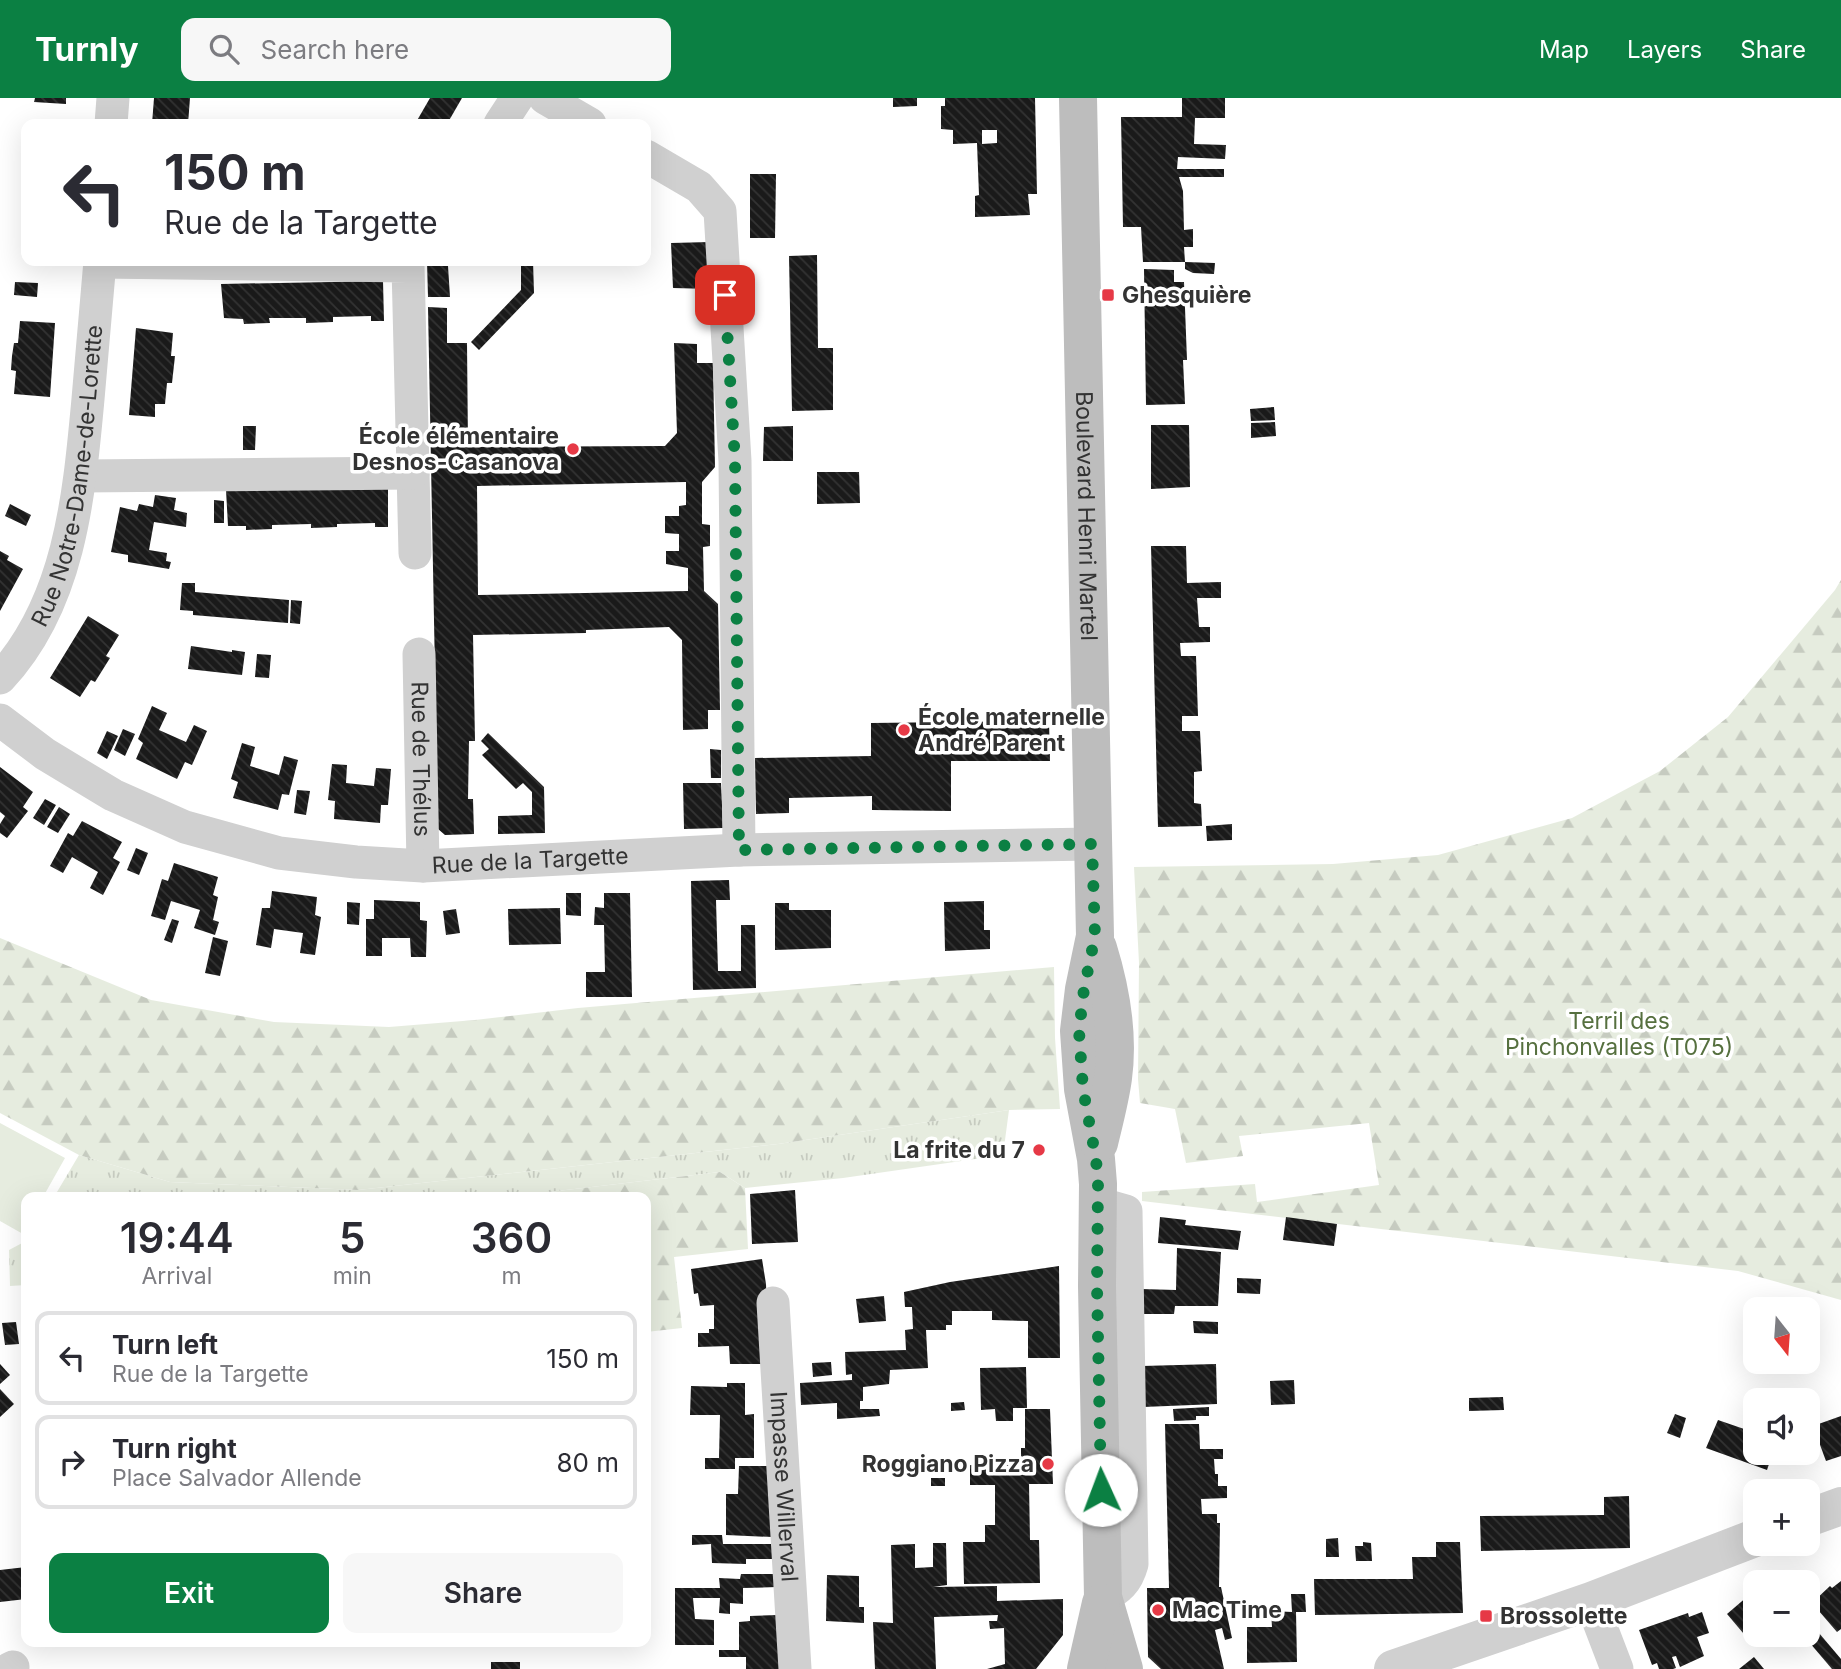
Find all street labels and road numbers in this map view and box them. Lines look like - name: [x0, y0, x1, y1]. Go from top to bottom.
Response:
- street label: Rue Notre-Dame-de-Lorette: [25, 324, 108, 631]
- street label: Boulevard Henri Martel: [1070, 391, 1103, 641]
- street label: Rue de Thélus: [406, 681, 436, 837]
- street label: Rue de la Targette: [431, 842, 629, 880]
- street label: Impasse Willerval: [764, 1391, 804, 1583]

